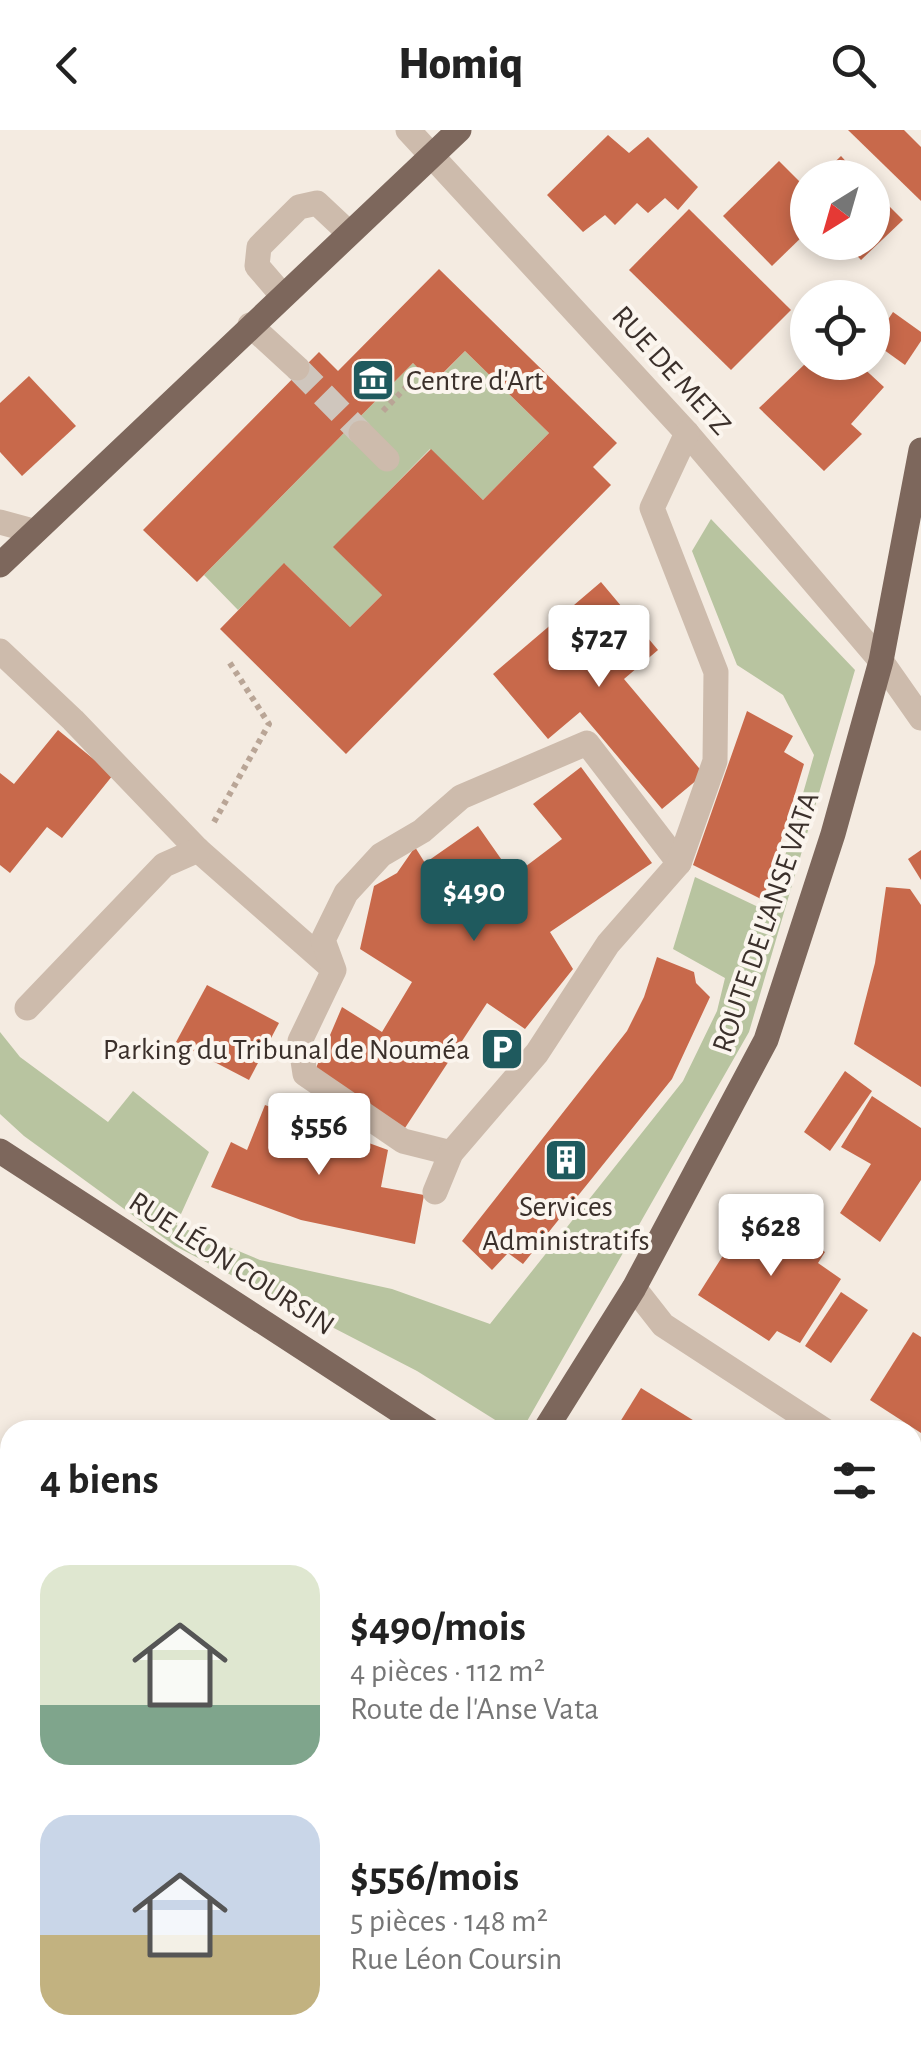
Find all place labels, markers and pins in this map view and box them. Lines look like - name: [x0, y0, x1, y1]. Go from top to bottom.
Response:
- museum icon: Centre d'Art: [350, 357, 396, 403]
- place label: Centre d'Art: [406, 366, 544, 396]
- pin: $727: [540, 605, 658, 690]
- pin: $490: [415, 859, 533, 944]
- parking icon: Parking du Tribunal de Nouméa: [479, 1026, 525, 1072]
- place label: Parking du Tribunal de Nouméa: [103, 1035, 470, 1065]
- pin: $556: [260, 1093, 378, 1178]
- building icon: Services Administratifs: [543, 1137, 589, 1183]
- place label: Services Administratifs: [482, 1192, 650, 1256]
- pin: $628: [712, 1194, 830, 1279]

